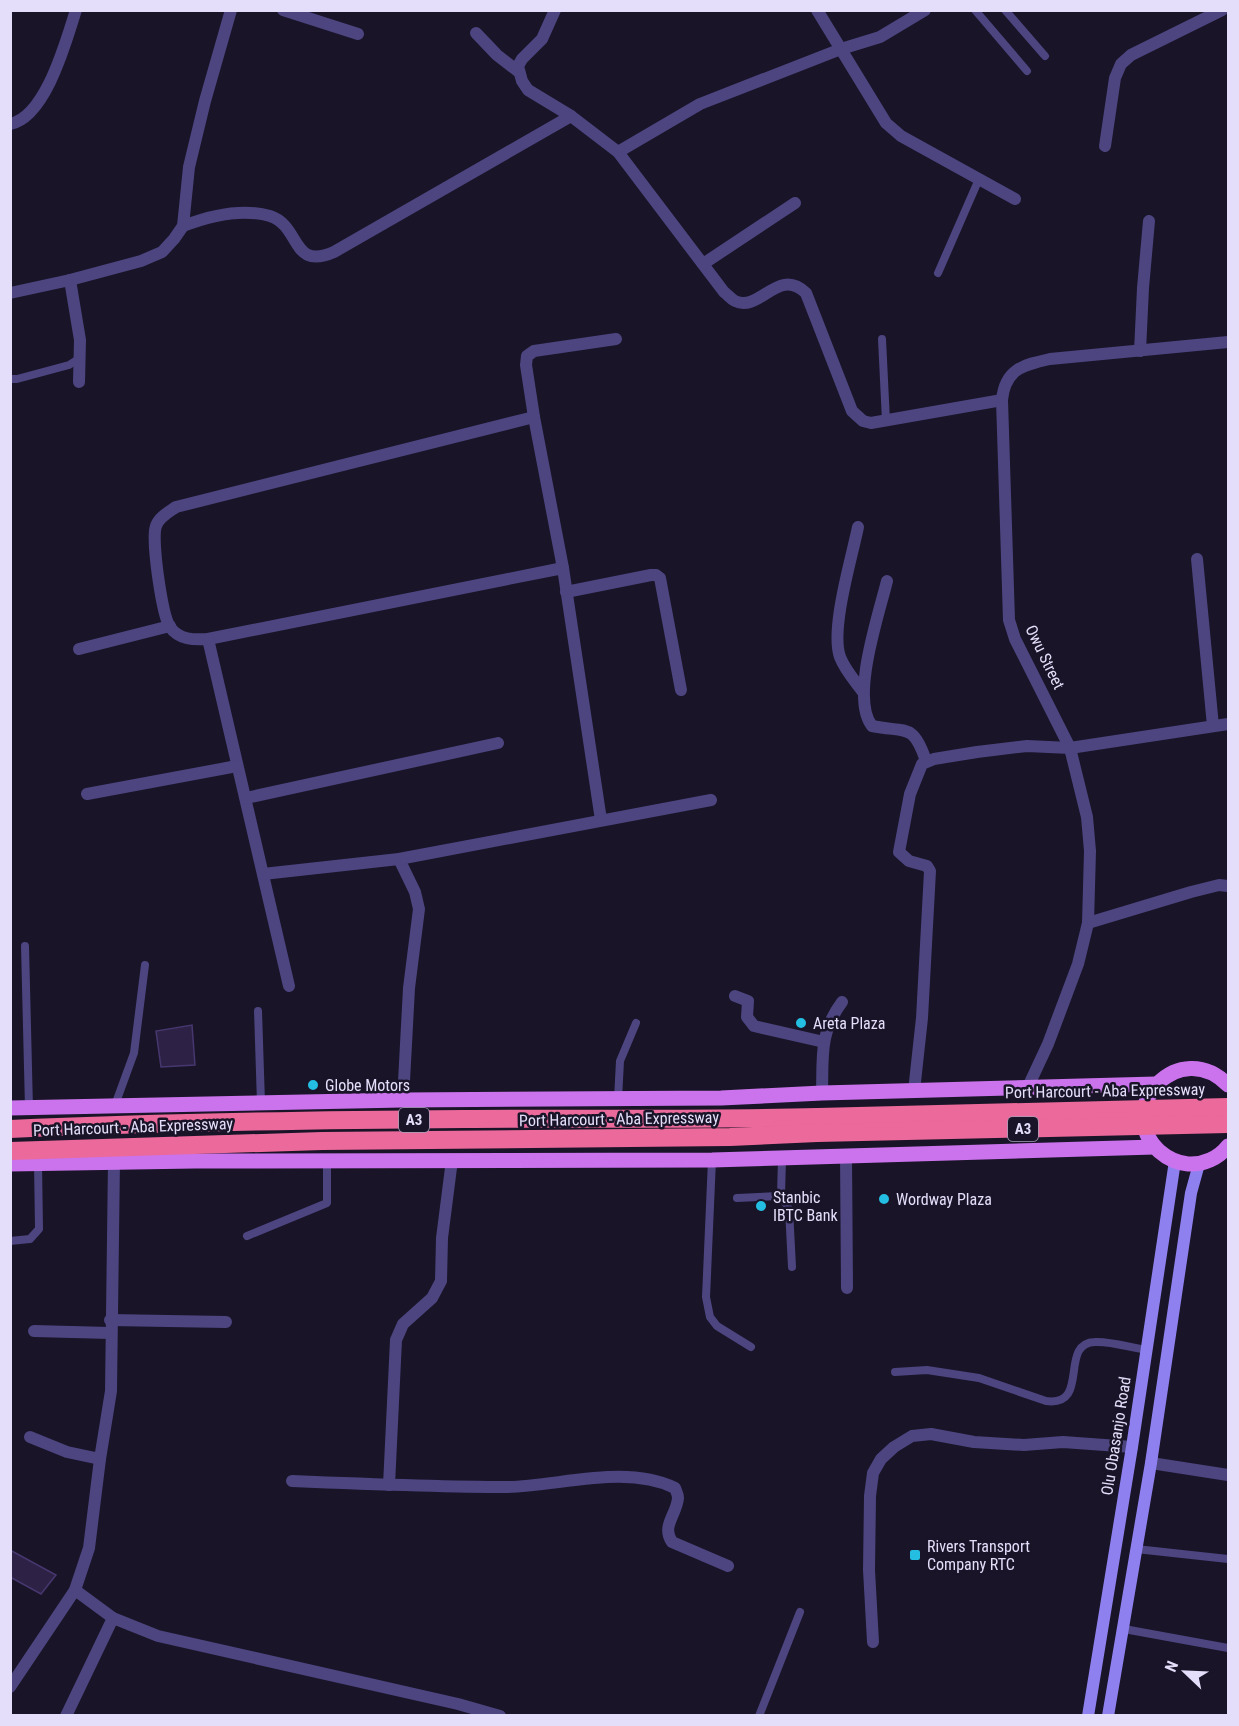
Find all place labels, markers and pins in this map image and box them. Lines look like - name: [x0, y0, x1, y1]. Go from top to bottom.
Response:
- place label: Areta Plaza: [813, 1014, 885, 1033]
- marker: Areta Plaza: [794, 1016, 808, 1030]
- place label: Globe Motors: [325, 1076, 410, 1095]
- marker: Globe Motors: [306, 1078, 320, 1092]
- place label: Stanbic IBTC Bank: [773, 1188, 839, 1225]
- place label: Wordway Plaza: [896, 1190, 992, 1209]
- marker: Wordway Plaza: [877, 1192, 891, 1206]
- marker: Stanbic IBTC Bank: [754, 1199, 768, 1213]
- place label: Rivers Transport Company RTC: [927, 1537, 1030, 1574]
- marker: Rivers Transport Company RTC: [908, 1548, 922, 1562]

